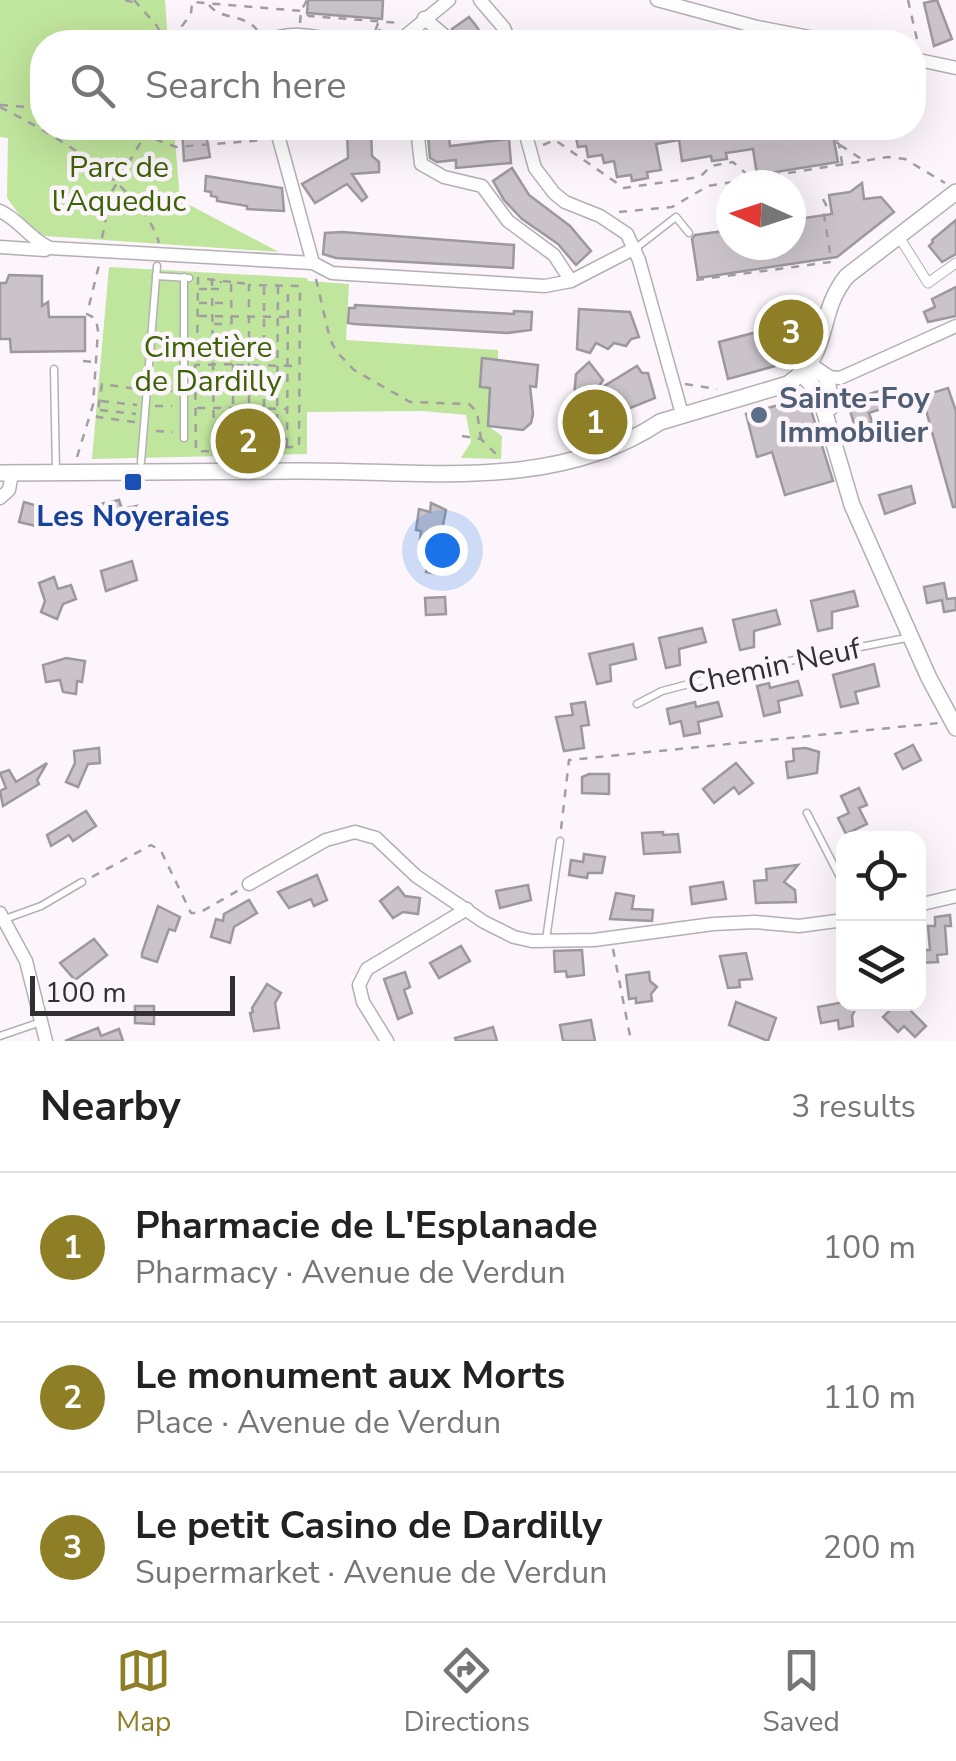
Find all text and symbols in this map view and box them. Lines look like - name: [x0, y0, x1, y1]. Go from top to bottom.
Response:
- search box: [30, 30, 926, 140]
- icon: search: [65, 58, 120, 113]
- text: Search here: [145, 60, 346, 111]
- park label: Parc de l'Aqueduc: [52, 147, 186, 222]
- north arrow: [716, 170, 806, 260]
- pin: 3: [758, 294, 824, 370]
- park label: Cimetière de Dardilly: [134, 327, 282, 402]
- place label: Sainte-Foy Immobilier: [779, 378, 930, 453]
- pin: 1: [562, 384, 628, 460]
- pin: 2: [216, 404, 280, 478]
- marker: Sainte-Foy Immobilier: [748, 404, 770, 426]
- marker: Les Noyeraies: [122, 471, 144, 493]
- place label: Les Noyeraies: [36, 496, 230, 537]
- your location: [417, 525, 468, 576]
- street label: Chemin Neuf: [684, 628, 865, 705]
- map controls: [836, 831, 926, 1011]
- button: locate: [836, 831, 926, 921]
- button: layers: [836, 921, 926, 1011]
- scale bar: [30, 971, 235, 1016]
- text: 100 m: [45, 974, 127, 1012]
- text: Nearby: [40, 1078, 181, 1135]
- text: 3 results: [791, 1085, 916, 1128]
- text: Pharmacie de L'Esplanade: [135, 1200, 598, 1251]
- text: 1: [63, 1226, 82, 1269]
- text: 100 m: [823, 1226, 916, 1269]
- text: Pharmacy · Avenue de Verdun: [135, 1251, 566, 1294]
- text: Le monument aux Morts: [135, 1350, 565, 1401]
- text: 2: [63, 1376, 82, 1419]
- text: 110 m: [823, 1376, 916, 1419]
- text: Place · Avenue de Verdun: [135, 1401, 501, 1444]
- text: Le petit Casino de Dardilly: [135, 1500, 602, 1551]
- text: 3: [63, 1526, 82, 1569]
- text: 200 m: [823, 1526, 916, 1569]
- text: Supermarket · Avenue de Verdun: [135, 1551, 607, 1594]
- tab: Map: [116, 1643, 171, 1741]
- tab: Directions: [404, 1643, 530, 1741]
- tab: Saved: [762, 1643, 840, 1741]

